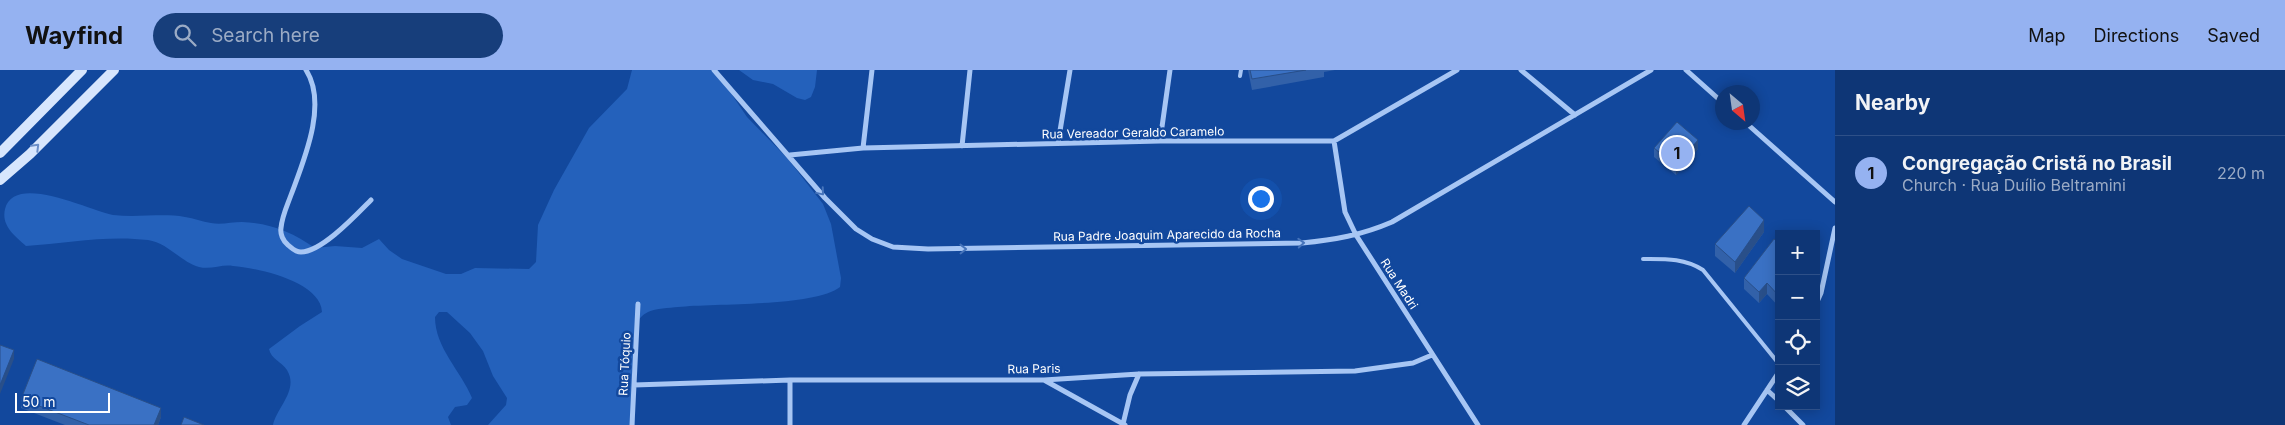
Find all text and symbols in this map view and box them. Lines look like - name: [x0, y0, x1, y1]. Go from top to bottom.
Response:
- search box: [153, 13, 503, 58]
- text: Wayfind: [25, 21, 123, 50]
- icon: search: [171, 21, 199, 49]
- text: Search here: [211, 24, 320, 47]
- text: Map: [2028, 25, 2066, 46]
- text: Directions: [2094, 25, 2179, 46]
- text: Saved: [2207, 25, 2260, 46]
- north arrow: [1715, 85, 1760, 130]
- text: Nearby: [1855, 90, 1930, 115]
- street label: Rua Vereador Geraldo Caramelo: [1042, 123, 1224, 142]
- pin: 1: [1661, 134, 1693, 172]
- one-way arrow: [31, 144, 40, 153]
- text: Congregação Cristã no Brasil: [1902, 152, 2172, 175]
- text: 1: [1868, 163, 1874, 183]
- text: 220 m: [2217, 163, 2265, 183]
- text: Church · Rua Duílio Beltramini: [1902, 175, 2126, 195]
- your location: [1248, 186, 1274, 212]
- one-way arrow: [815, 187, 824, 196]
- street label: Rua Padre Joaquim Aparecido da Rocha: [1053, 225, 1281, 244]
- map controls: [1775, 230, 1820, 410]
- button: +: [1775, 230, 1820, 275]
- one-way arrow: [1297, 237, 1305, 248]
- one-way arrow: [960, 244, 968, 254]
- street label: Rua Madri: [1377, 256, 1421, 312]
- button: −: [1775, 275, 1820, 320]
- button: locate: [1775, 320, 1820, 365]
- street label: Rua Tóquio: [615, 332, 634, 396]
- street label: Rua Paris: [1007, 361, 1061, 376]
- button: layers: [1775, 365, 1820, 410]
- scale bar: [15, 390, 110, 413]
- text: 50 m: [22, 393, 56, 410]

